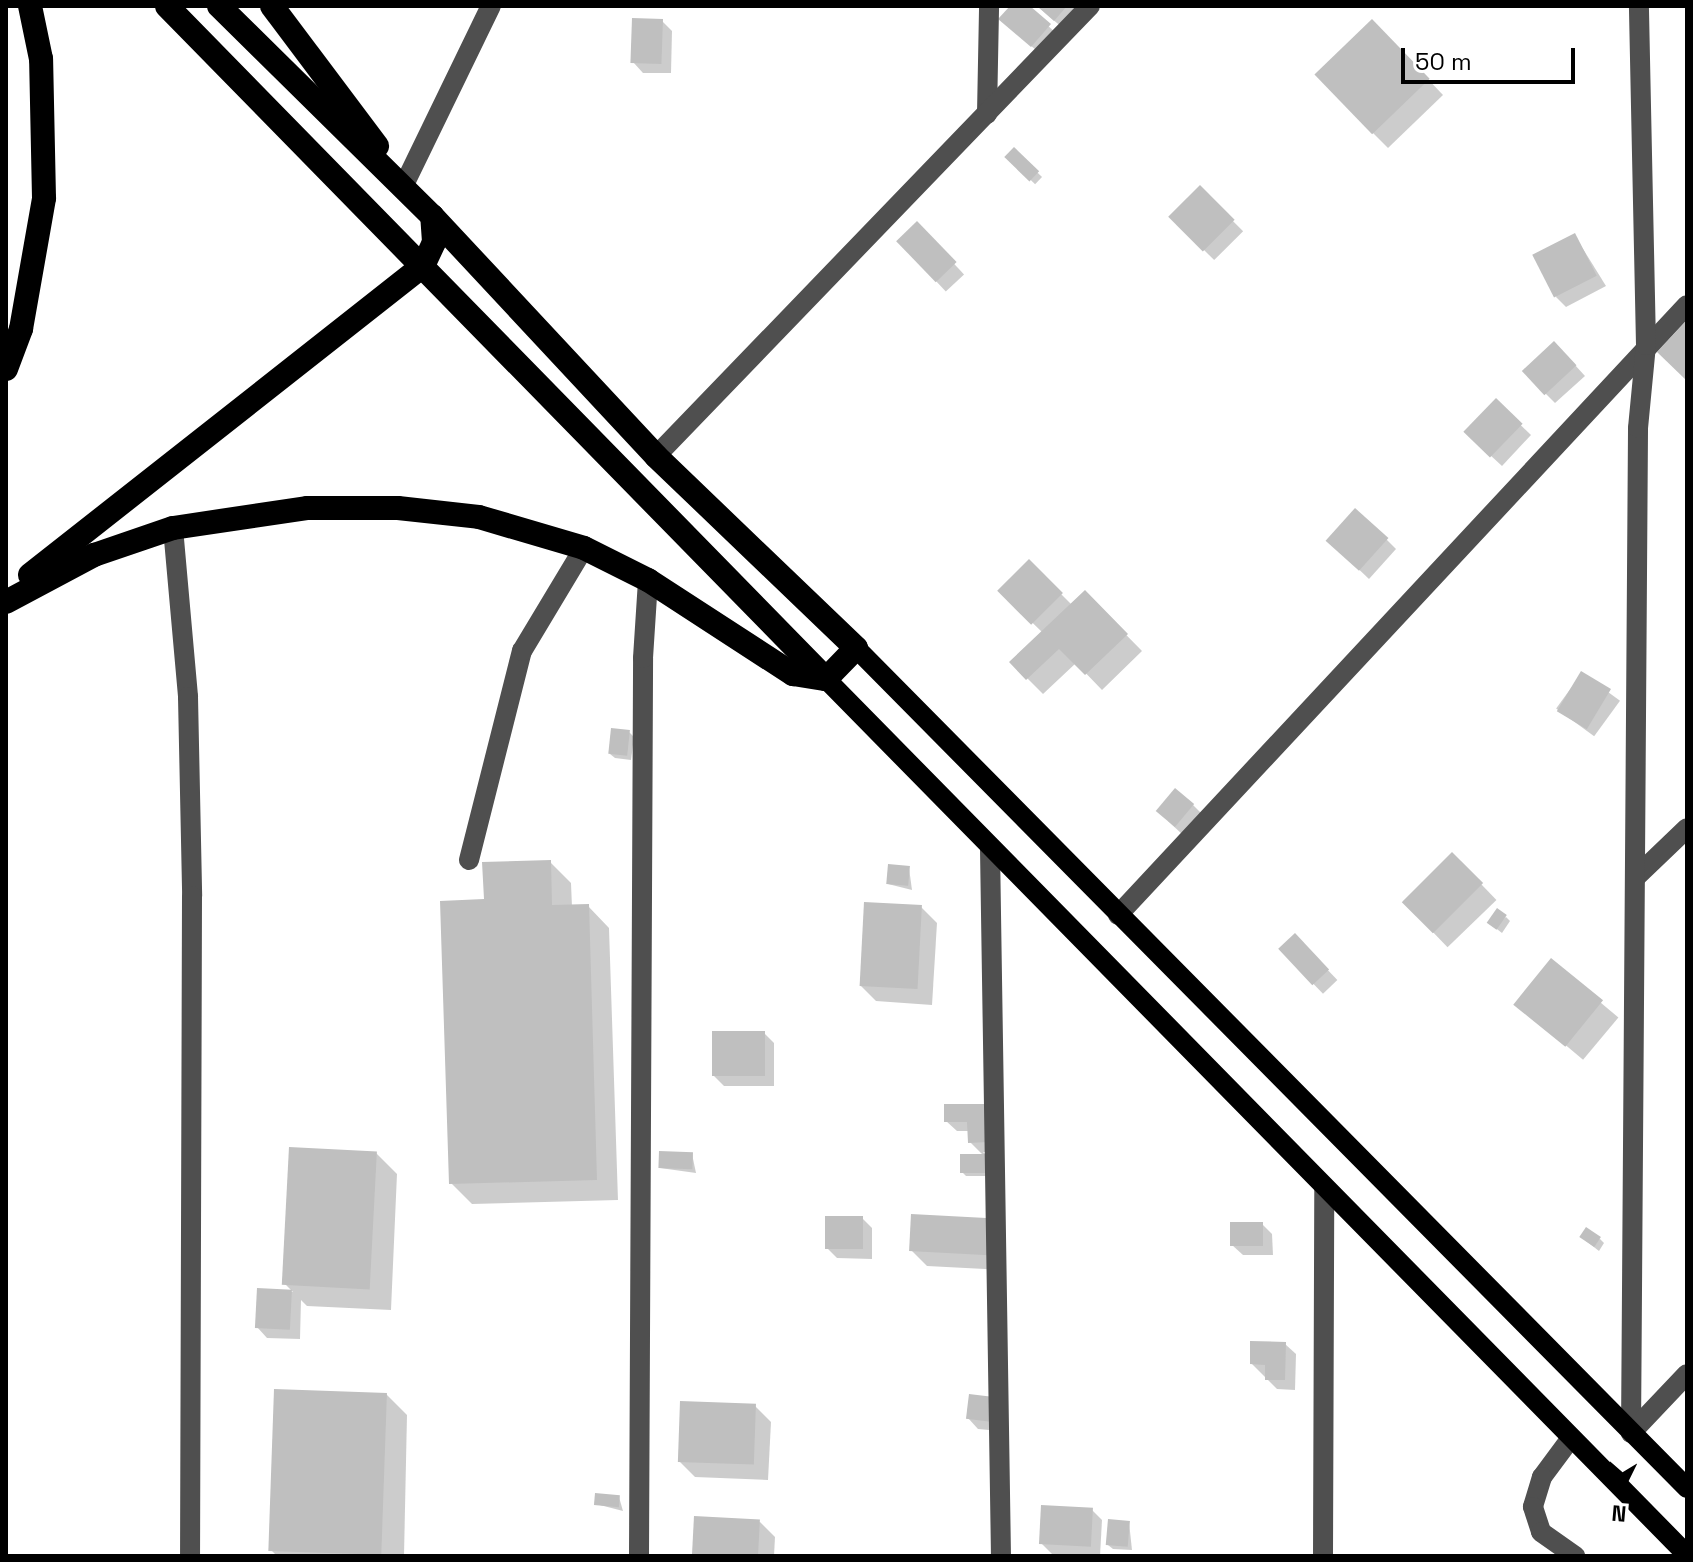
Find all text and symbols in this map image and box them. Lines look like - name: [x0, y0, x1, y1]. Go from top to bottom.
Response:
- scale bar: [1405, 32, 1579, 82]
- text: 50 m: [1415, 46, 1472, 77]
- north arrow: [1581, 1450, 1661, 1530]
- text: N: [1610, 1499, 1627, 1528]

